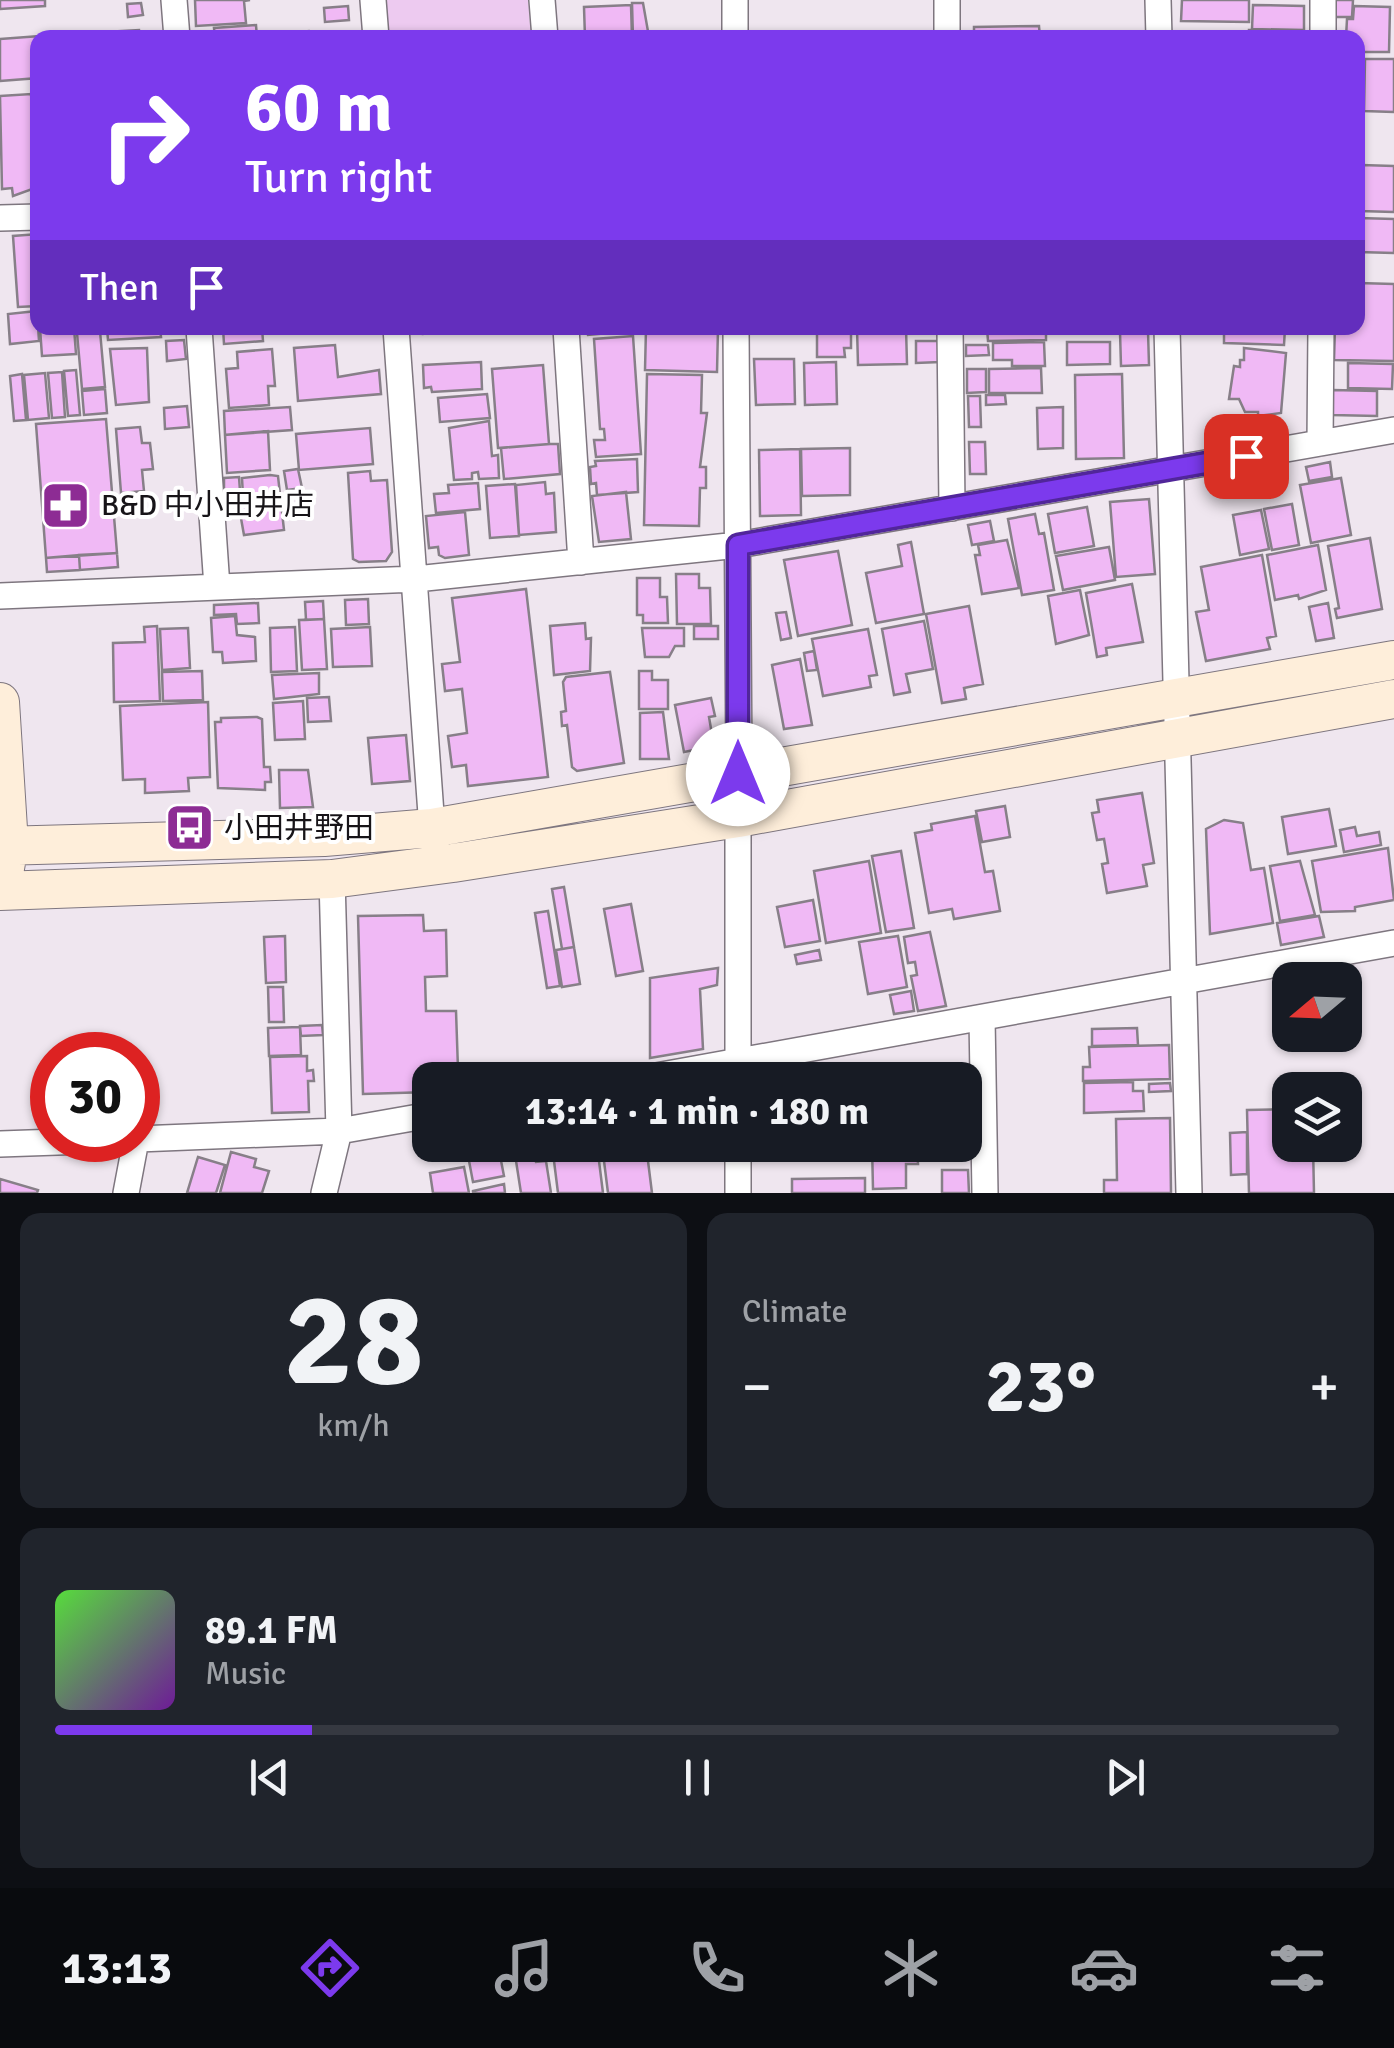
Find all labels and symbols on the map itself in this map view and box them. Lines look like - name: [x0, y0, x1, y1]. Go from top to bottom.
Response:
- pin: [1204, 414, 1289, 499]
- pharmacy icon: B&D 中小田井店: [40, 479, 92, 531]
- place label: B&D 中小田井店: [101, 487, 314, 524]
- position arrow: [686, 722, 790, 826]
- bus stop icon: 小田井野田: [163, 802, 215, 854]
- place label: 小田井野田: [224, 810, 374, 847]
- north arrow: [1272, 962, 1362, 1052]
- speed limit sign: 30: [30, 1032, 160, 1162]

